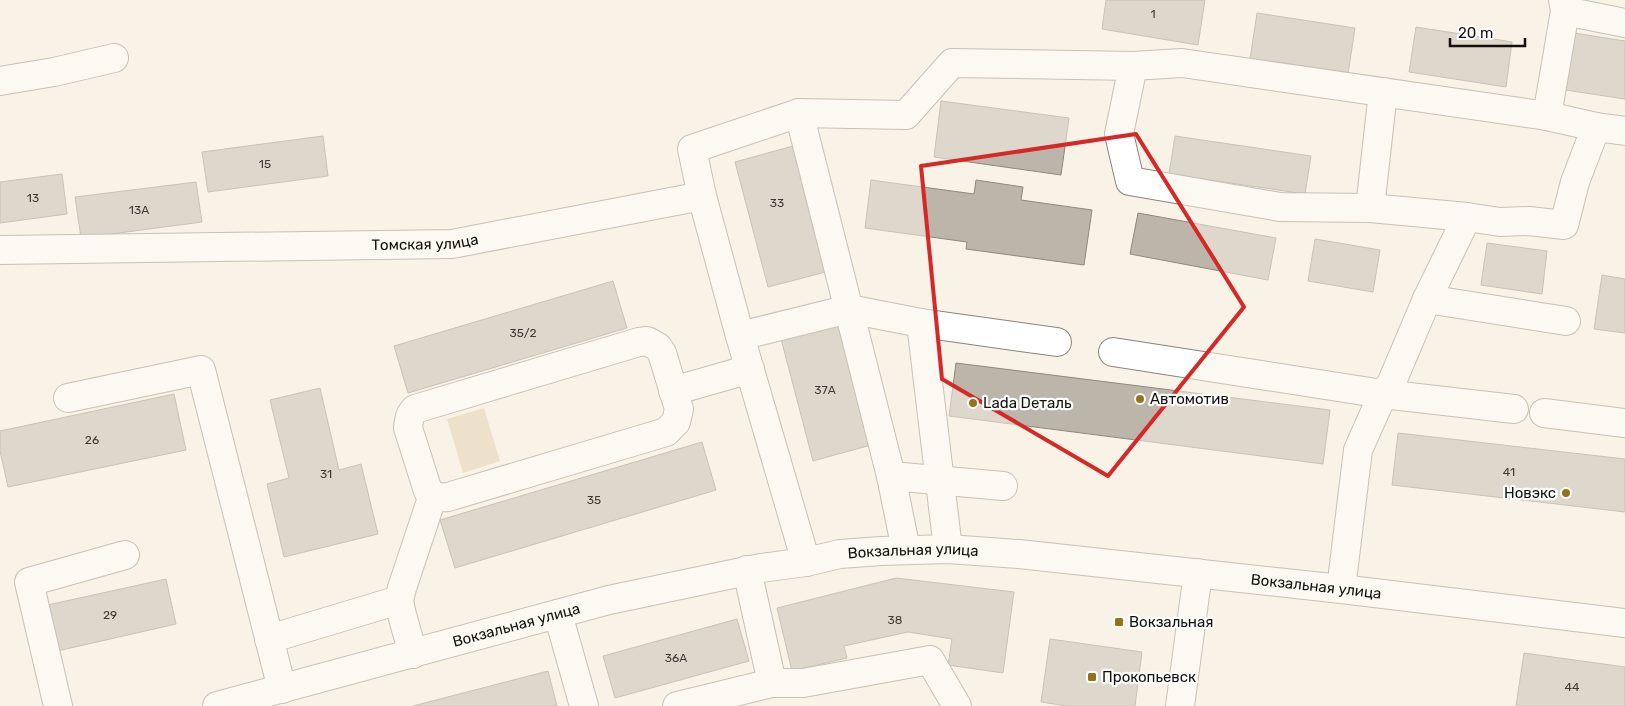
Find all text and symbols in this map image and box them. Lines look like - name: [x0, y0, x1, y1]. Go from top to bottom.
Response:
- house number: 1: [1150, 7, 1156, 21]
- scale bar: [1450, 15, 1525, 47]
- text: 20 m: [1458, 24, 1493, 42]
- house number: 15: [259, 157, 271, 171]
- house number: 13: [27, 191, 39, 205]
- house number: 33: [770, 196, 784, 210]
- house number: 13А: [129, 203, 149, 217]
- street label: Томская улица: [371, 230, 480, 254]
- house number: 35/2: [510, 326, 536, 340]
- house number: 37А: [814, 383, 836, 397]
- place label: Автомотив: [1150, 390, 1229, 408]
- marker: Автомотив: [1134, 393, 1146, 405]
- place label: Lada Dеталь: [983, 394, 1072, 412]
- marker: Lada Dеталь: [967, 397, 979, 409]
- house number: 26: [85, 433, 99, 447]
- house number: 41: [1503, 465, 1515, 479]
- house number: 31: [320, 467, 332, 481]
- place label: Новэкс: [1504, 484, 1556, 502]
- marker: Новэкс: [1560, 487, 1572, 499]
- house number: 35: [587, 493, 601, 507]
- street label: Вокзальная улица: [847, 540, 979, 562]
- street label: Вокзальная улица: [1250, 570, 1383, 603]
- street label: Вокзальная улица: [451, 599, 582, 651]
- house number: 29: [103, 608, 117, 622]
- house number: 38: [888, 613, 902, 627]
- place label: Вокзальная: [1129, 613, 1213, 631]
- marker: Вокзальная: [1113, 616, 1125, 628]
- house number: 36А: [665, 651, 687, 665]
- place label: Прокопьевск: [1102, 668, 1196, 686]
- marker: Прокопьевск: [1086, 671, 1098, 683]
- house number: 44: [1565, 680, 1580, 694]

